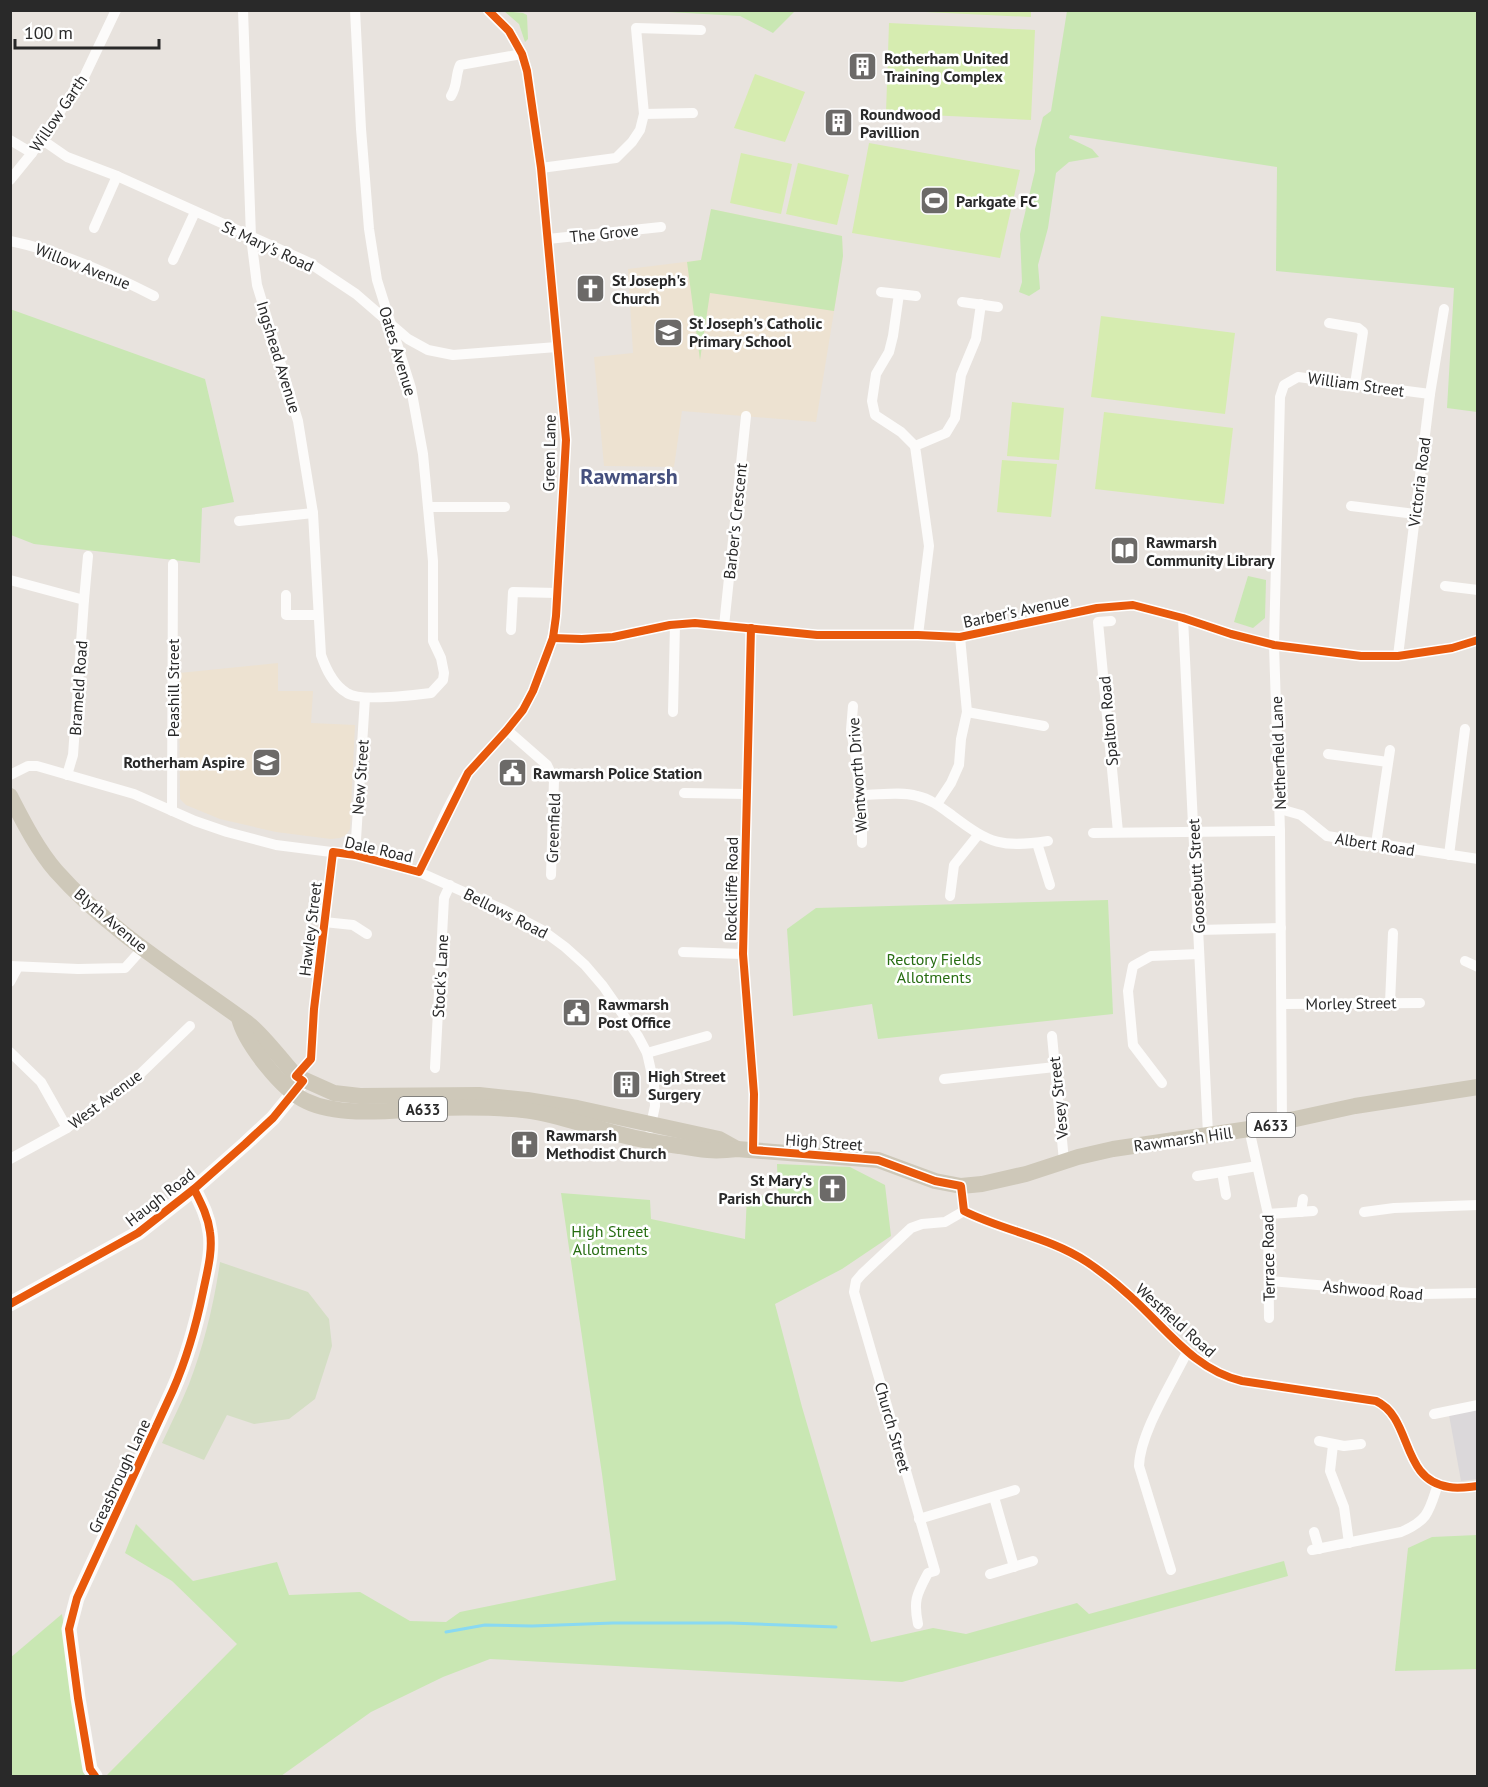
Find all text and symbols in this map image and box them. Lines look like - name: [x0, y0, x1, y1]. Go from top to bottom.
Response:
- scale bar: [15, 12, 159, 50]
- text: 100 m: [24, 21, 73, 44]
- place label: Rotherham United Training Complex: [884, 48, 1008, 86]
- building icon: Rotherham United Training Complex: [847, 51, 879, 83]
- street label: Willow Garth: [25, 71, 91, 155]
- place label: Roundwood Pavillion: [860, 104, 941, 142]
- building icon: Roundwood Pavillion: [823, 107, 855, 139]
- sports icon: Parkgate FC: [919, 185, 951, 217]
- place label: Parkgate FC: [956, 191, 1037, 211]
- street label: St Mary's Road: [219, 216, 317, 276]
- street label: The Grove: [568, 219, 640, 247]
- street label: Willow Avenue: [33, 239, 133, 293]
- place label: St Joseph's Church: [612, 270, 686, 308]
- church icon: St Joseph's Church: [575, 273, 607, 305]
- street label: Ingshead Avenue: [252, 299, 306, 415]
- street label: Oates Avenue: [375, 304, 421, 398]
- place label: St Joseph's Catholic Primary School: [689, 313, 822, 351]
- school or university icon: St Joseph's Catholic Primary School: [652, 316, 684, 348]
- street label: William Street: [1306, 367, 1406, 401]
- street label: Green Lane: [538, 414, 560, 492]
- street label: Victoria Road: [1403, 436, 1434, 529]
- street label: Barber's Crescent: [719, 461, 751, 580]
- district label: Rawmarsh: [580, 462, 678, 490]
- place label: Rawmarsh Community Library: [1146, 532, 1275, 570]
- library icon: Rawmarsh Community Library: [1109, 535, 1141, 567]
- street label: Barber's Avenue: [961, 590, 1071, 632]
- street label: Peashill Street: [163, 638, 183, 737]
- street label: Brameld Road: [65, 640, 91, 736]
- street label: Spalton Road: [1094, 675, 1122, 767]
- street label: Netherfield Lane: [1266, 696, 1290, 810]
- street label: Wentworth Drive: [843, 717, 871, 833]
- street label: New Street: [347, 738, 373, 815]
- school or university icon: Rotherham Aspire: [250, 746, 282, 778]
- place label: Rotherham Aspire: [123, 752, 245, 772]
- public building icon: Rawmarsh Police Station: [496, 757, 528, 789]
- place label: Rawmarsh Police Station: [533, 763, 702, 783]
- street label: Greenfield: [542, 793, 564, 863]
- street label: Goosebutt Street: [1183, 817, 1209, 934]
- street label: Albert Road: [1334, 828, 1416, 860]
- street label: Dale Road: [343, 831, 415, 867]
- street label: Rockcliffe Road: [720, 837, 742, 941]
- street label: Hawley Street: [294, 880, 326, 977]
- street label: Bellows Road: [461, 883, 551, 943]
- street label: Blyth Avenue: [70, 884, 152, 956]
- street label: Stock's Lane: [428, 934, 452, 1018]
- park label: Rectory Fields Allotments: [886, 949, 982, 987]
- street label: Morley Street: [1305, 992, 1397, 1014]
- place label: Rawmarsh Post Office: [598, 994, 671, 1032]
- public building icon: Rawmarsh Post Office: [561, 997, 593, 1029]
- street label: Vesey Street: [1044, 1055, 1072, 1141]
- street label: West Avenue: [64, 1065, 146, 1133]
- place label: High Street Surgery: [648, 1066, 726, 1104]
- building icon: High Street Surgery: [611, 1069, 643, 1101]
- road number: A633: [399, 1097, 447, 1121]
- road number: A633: [1247, 1113, 1295, 1137]
- street label: Rawmarsh Hill: [1132, 1122, 1234, 1156]
- place label: Rawmarsh Methodist Church: [546, 1125, 666, 1163]
- church icon: Rawmarsh Methodist Church: [509, 1128, 541, 1160]
- street label: High Street: [785, 1129, 864, 1155]
- street label: Haugh Road: [121, 1164, 199, 1230]
- place label: St Mary's Parish Church: [719, 1170, 812, 1208]
- church icon: St Mary's Parish Church: [817, 1173, 849, 1205]
- street label: Terrace Road: [1257, 1214, 1279, 1302]
- park label: High Street Allotments: [571, 1221, 649, 1259]
- street label: Ashwood Road: [1322, 1276, 1424, 1304]
- street label: Westfield Road: [1132, 1279, 1220, 1361]
- street label: Church Street: [871, 1380, 916, 1475]
- street label: Greasbrough Lane: [84, 1416, 154, 1536]

